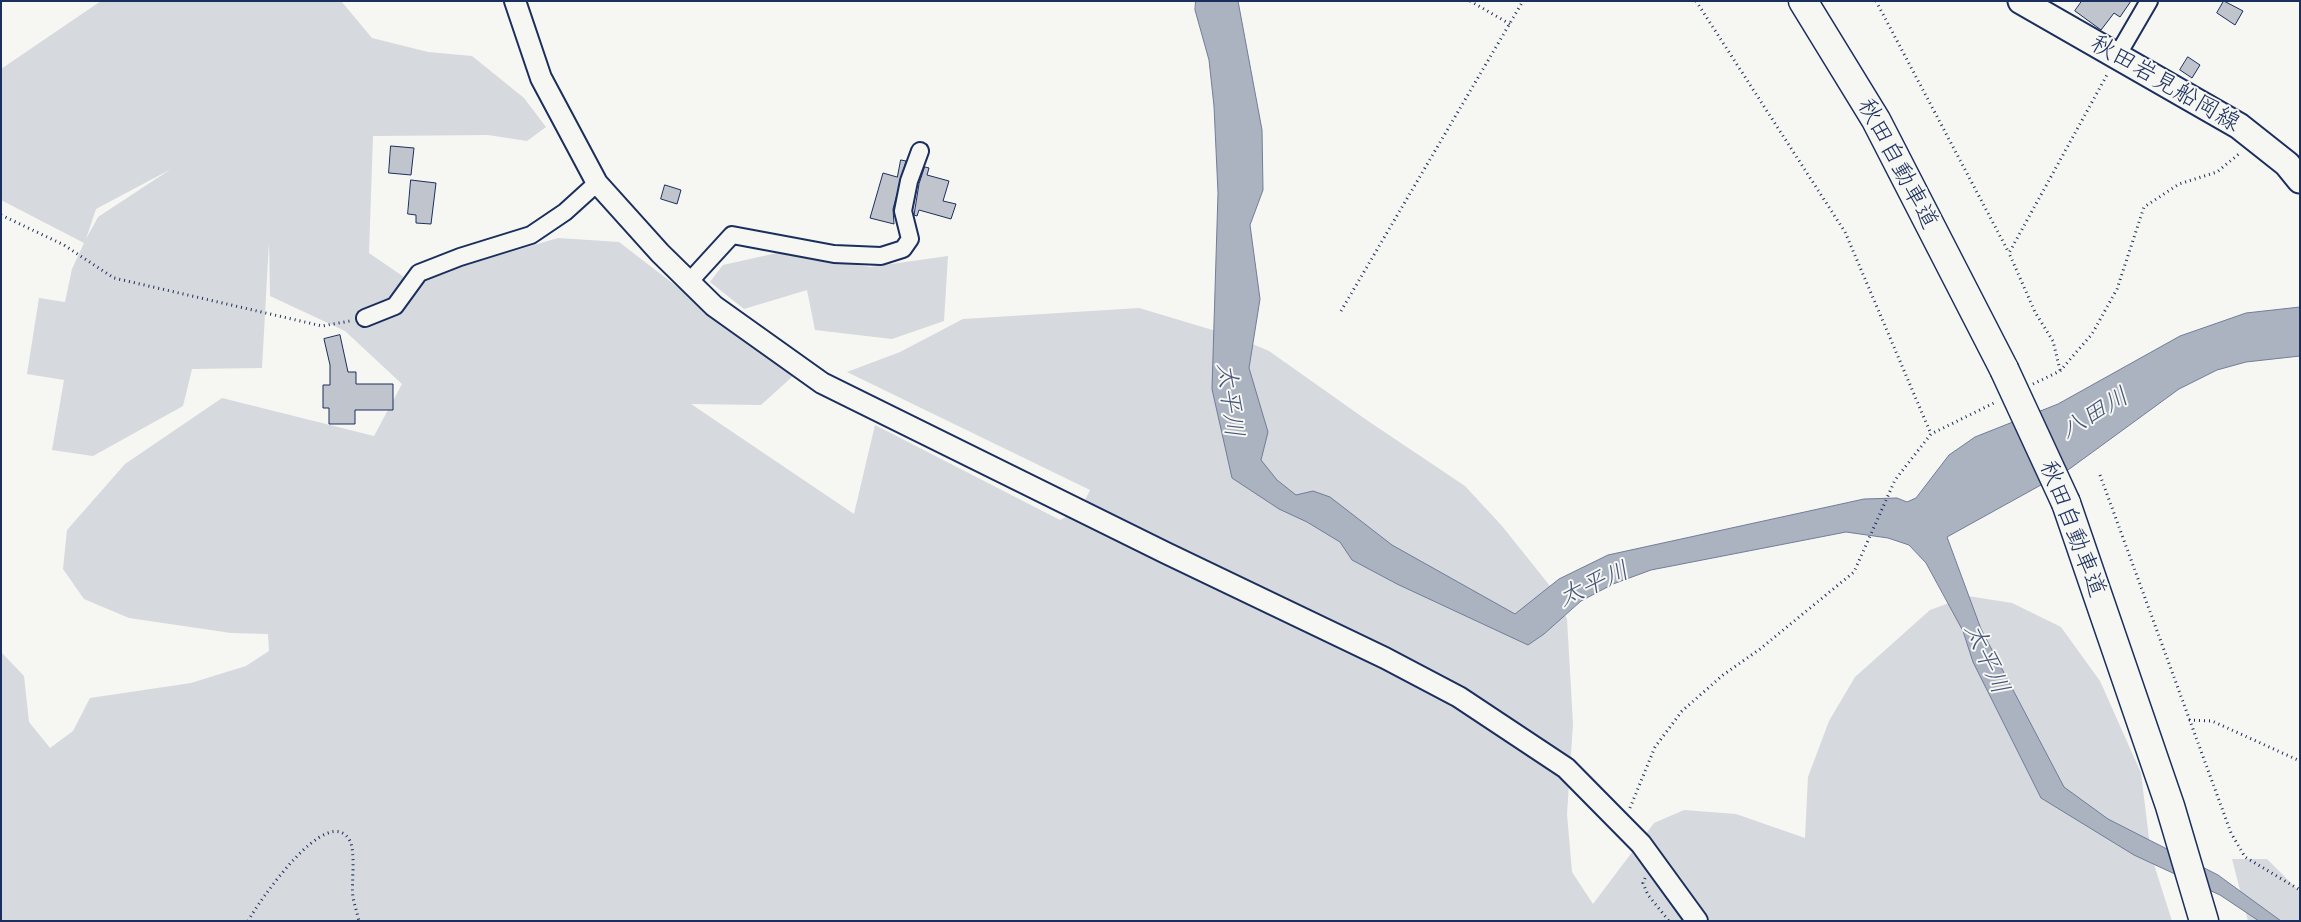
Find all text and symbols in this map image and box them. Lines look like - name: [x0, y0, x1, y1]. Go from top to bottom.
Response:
- street label: 秋田岩見船岡線: [2085, 30, 2245, 138]
- street label: 秋田自動車道: [1850, 94, 1944, 234]
- water label: 太平川: [1210, 361, 1248, 439]
- water label: 八田川: [2055, 382, 2135, 446]
- street label: 秋田自動車道: [2033, 457, 2111, 601]
- water label: 太平川: [1554, 556, 1634, 614]
- water label: 太平川: [1957, 619, 2015, 699]

